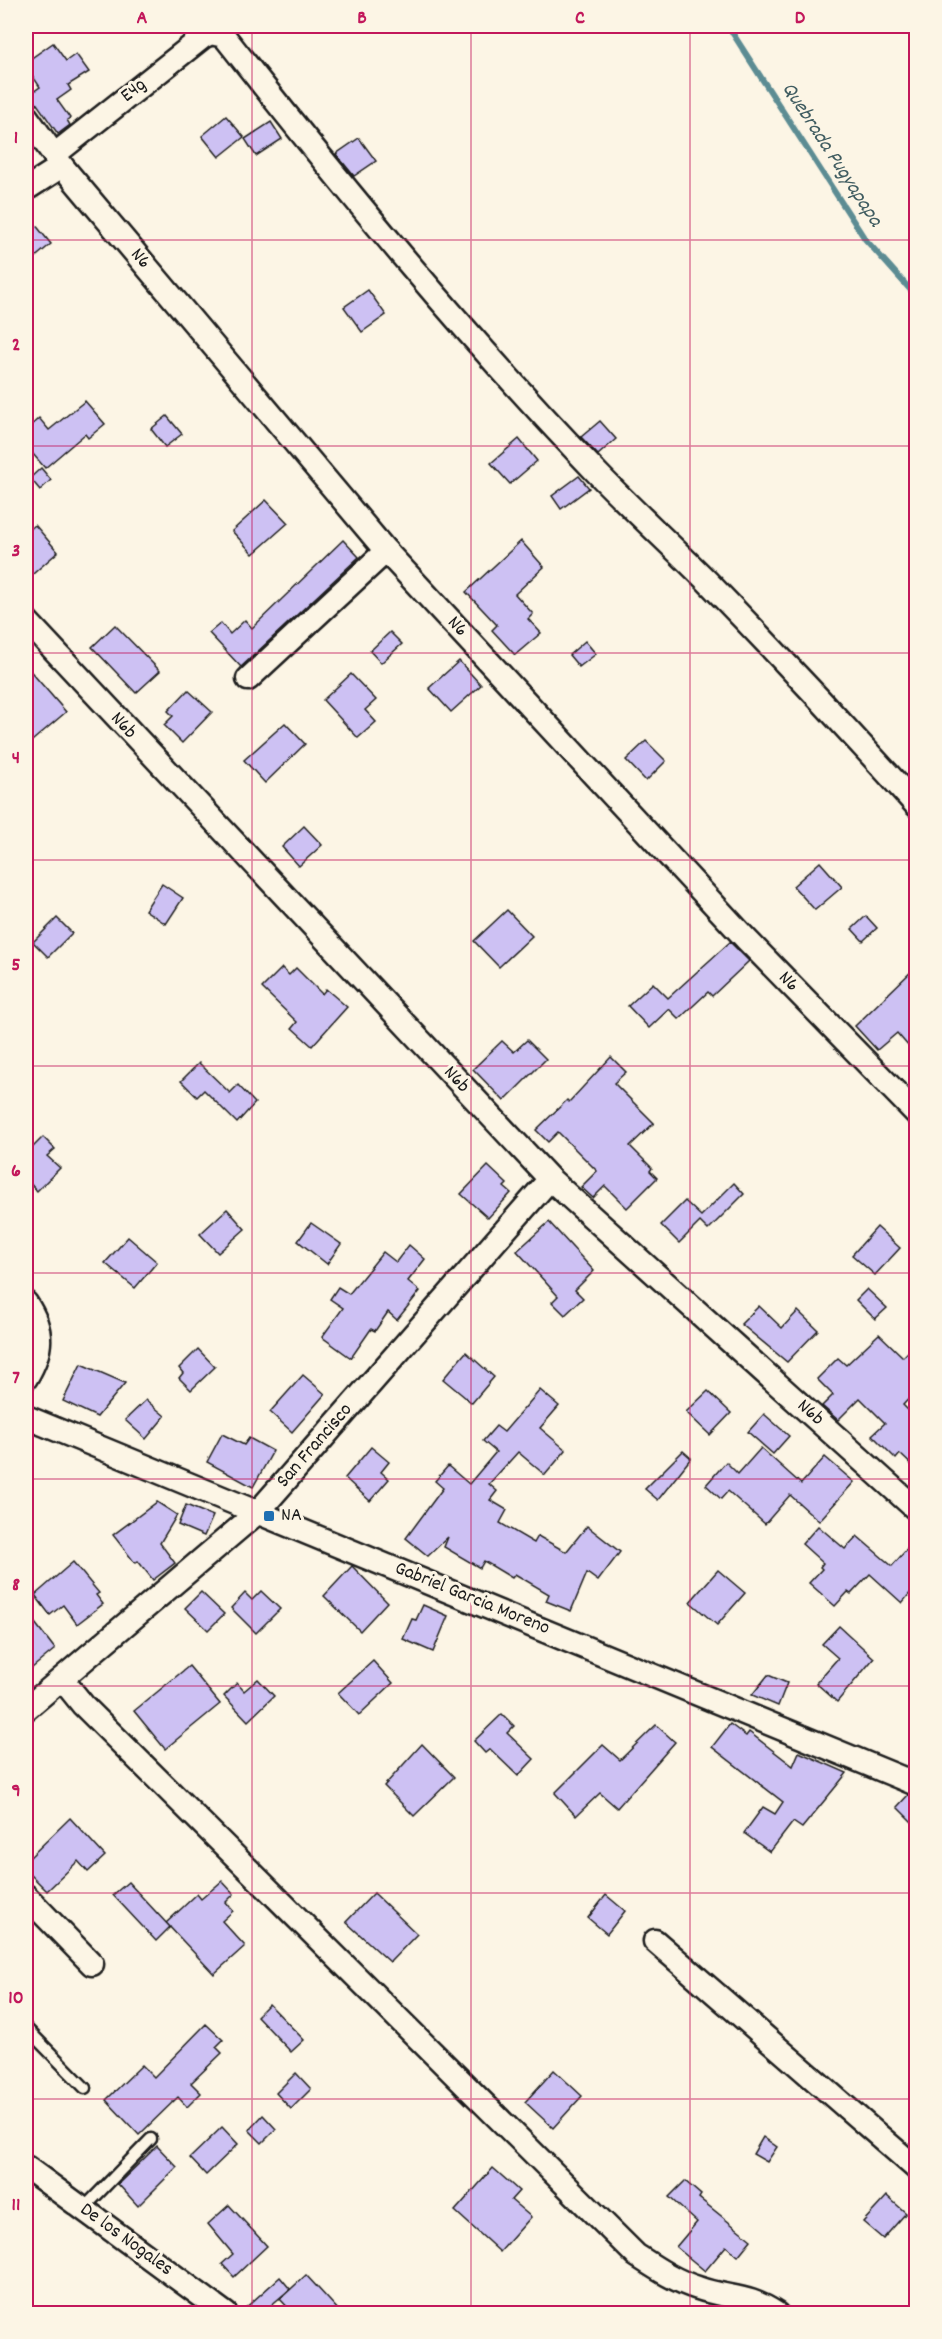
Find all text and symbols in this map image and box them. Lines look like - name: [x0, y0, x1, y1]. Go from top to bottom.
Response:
- text: A: [137, 5, 148, 33]
- text: B: [357, 5, 367, 33]
- text: C: [575, 5, 585, 33]
- text: D: [795, 5, 806, 33]
- street label: E4g: [115, 72, 153, 110]
- water label: Quebrada Pugyapapa: [773, 77, 890, 234]
- text: 1: [14, 125, 18, 153]
- street label: N6: [123, 242, 157, 276]
- text: 2: [12, 332, 20, 360]
- text: 3: [12, 538, 20, 566]
- street label: N6: [440, 610, 474, 644]
- street label: N6b: [103, 706, 143, 746]
- text: 4: [12, 745, 20, 773]
- text: 5: [11, 952, 21, 980]
- street label: N6: [771, 965, 805, 999]
- street label: N6b: [436, 1060, 476, 1100]
- text: 6: [11, 1158, 21, 1186]
- text: 7: [12, 1365, 20, 1393]
- street label: N6b: [790, 1393, 830, 1433]
- street label: San Francisco: [270, 1397, 360, 1494]
- place label: NA: [281, 1502, 302, 1530]
- marker: NA: [262, 1509, 276, 1523]
- street label: Gabriel Garcia Moreno: [390, 1555, 554, 1643]
- text: 8: [12, 1572, 20, 1600]
- text: 9: [11, 1778, 21, 1806]
- text: 10: [8, 1985, 24, 2013]
- text: 11: [12, 2192, 20, 2220]
- street label: De los Nogales: [74, 2197, 178, 2283]

